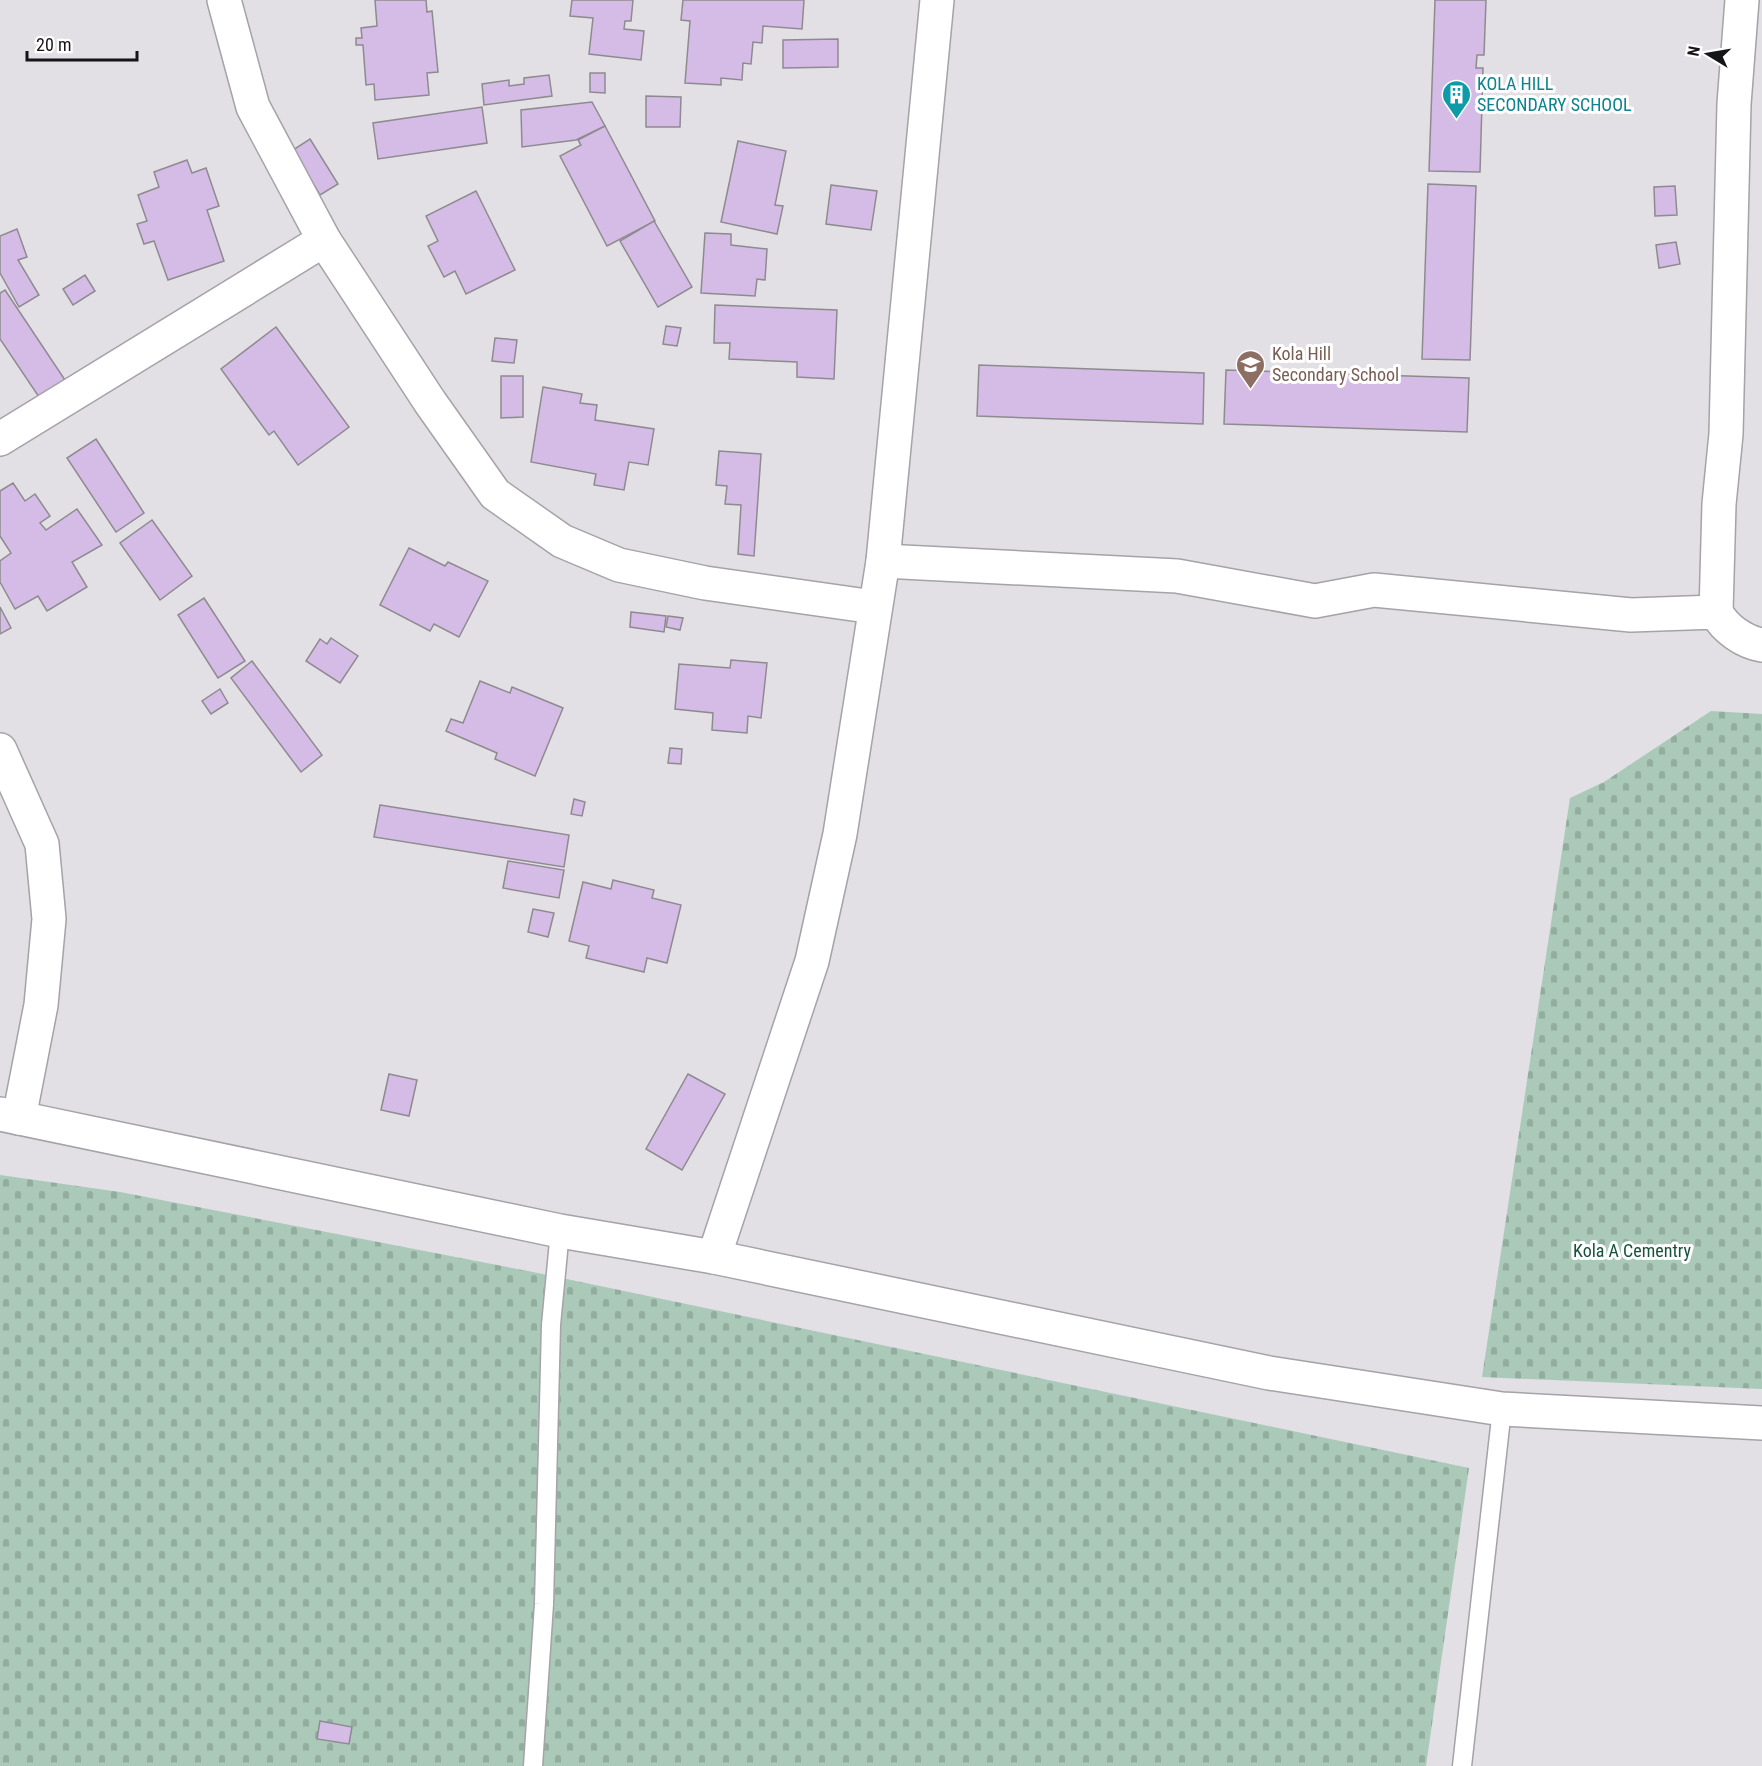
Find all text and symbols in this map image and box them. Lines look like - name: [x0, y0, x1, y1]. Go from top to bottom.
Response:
- scale bar: [27, 24, 136, 62]
- north arrow: [1678, 24, 1738, 84]
- text: 20 m: [36, 34, 71, 55]
- text: N: [1684, 45, 1704, 58]
- place label: KOLA HILL SECONDARY SCHOOL: [1477, 73, 1632, 115]
- building icon: KOLA HILL SECONDARY SCHOOL: [1440, 78, 1472, 120]
- place label: Kola Hill Secondary School: [1272, 343, 1399, 385]
- school or university icon: Kola Hill Secondary School: [1235, 348, 1267, 390]
- park label: Kola A Cementry: [1573, 1240, 1691, 1261]

